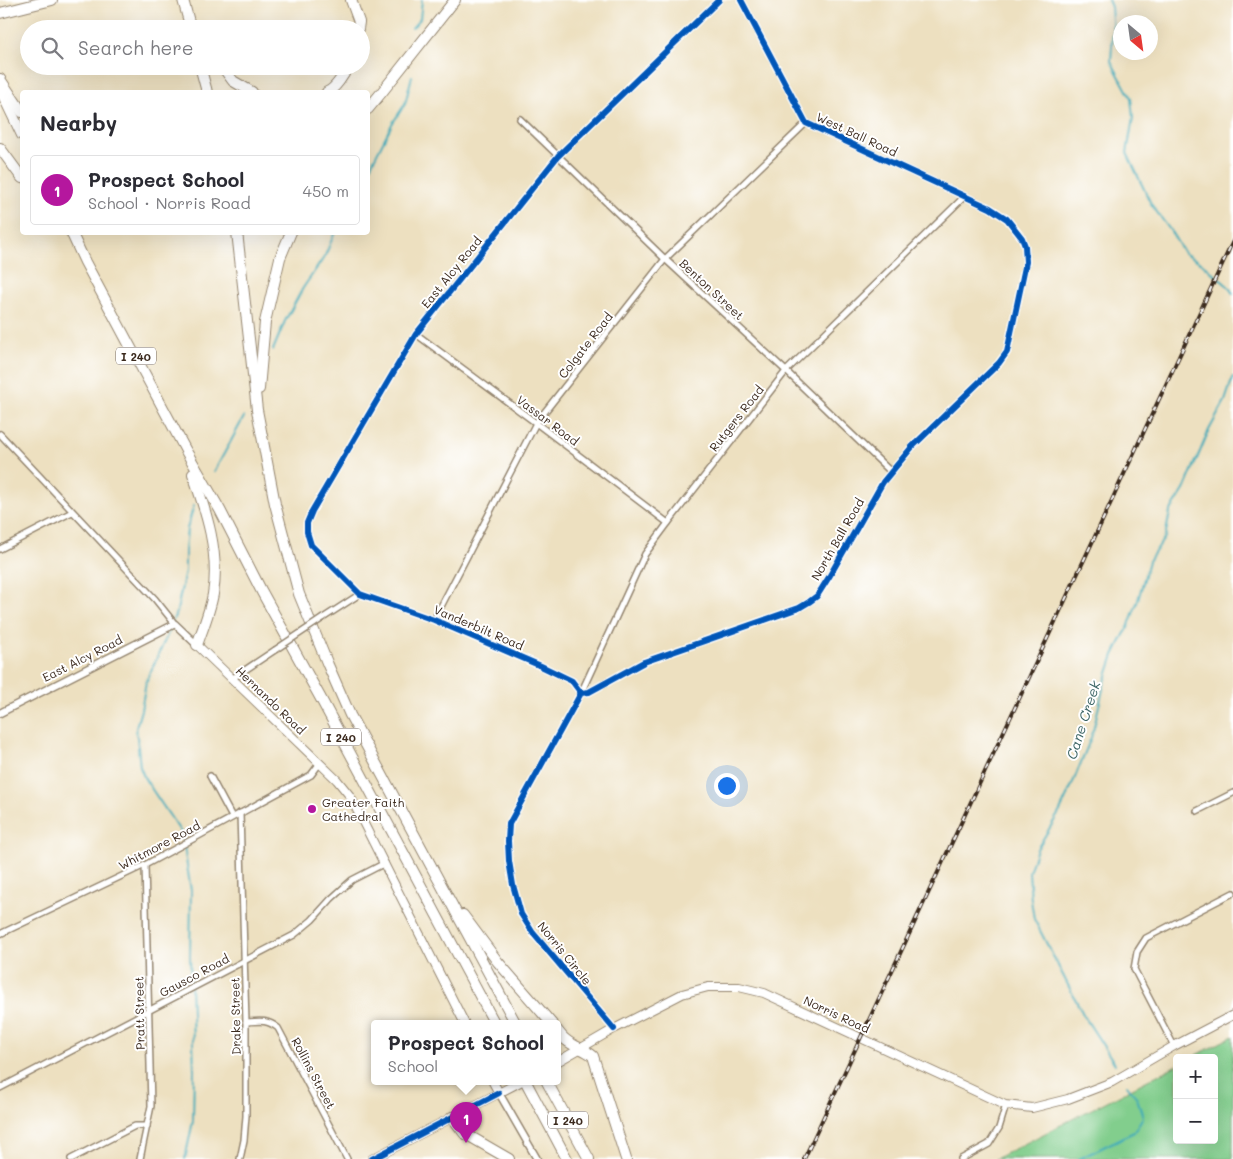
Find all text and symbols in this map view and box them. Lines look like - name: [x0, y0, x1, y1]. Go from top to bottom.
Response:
- north arrow: [1113, 15, 1158, 60]
- search box: [20, 20, 370, 75]
- icon: search: [38, 34, 66, 62]
- text: Search here: [78, 35, 194, 60]
- street label: West Ball Road: [814, 108, 900, 160]
- text: Nearby: [40, 109, 117, 136]
- text: Prospect School: [88, 167, 244, 192]
- text: 1: [53, 180, 61, 201]
- text: 450 m: [303, 180, 349, 201]
- text: School · Norris Road: [88, 192, 251, 213]
- street label: East Alcy Road: [417, 233, 485, 311]
- street label: Benton Street: [676, 255, 748, 323]
- street label: Colgate Road: [554, 308, 616, 381]
- road number: I 240: [116, 348, 156, 364]
- street label: Rutgers Road: [705, 381, 767, 454]
- street label: Vassar Road: [514, 391, 583, 449]
- street label: North Ball Road: [807, 495, 867, 583]
- street label: Vanderbilt Road: [432, 601, 527, 653]
- street label: East Alcy Road: [39, 631, 125, 685]
- street label: Hernando Road: [233, 663, 310, 738]
- water label: Cane Creek: [1061, 678, 1105, 762]
- road number: I 240: [321, 729, 361, 746]
- your location: [714, 773, 740, 799]
- place label: Greater Faith Cathedral: [322, 794, 405, 824]
- marker: Greater Faith Cathedral: [306, 803, 318, 815]
- street label: Whitmore Road: [115, 817, 203, 873]
- street label: Norris Circle: [535, 918, 595, 988]
- street label: Gausco Road: [156, 950, 232, 1000]
- street label: Pratt Street: [130, 976, 148, 1050]
- street label: Drake Street: [226, 977, 244, 1055]
- street label: Norris Road: [801, 992, 873, 1036]
- popup: [371, 1020, 561, 1085]
- text: Prospect School: [388, 1030, 544, 1055]
- street label: Rollins Street: [288, 1034, 340, 1112]
- map controls: [1173, 1054, 1218, 1144]
- button: +: [1173, 1054, 1218, 1099]
- text: School: [388, 1055, 438, 1076]
- button: −: [1173, 1099, 1218, 1144]
- pin: 1: [450, 1102, 482, 1143]
- road number: I 240: [548, 1112, 588, 1128]

